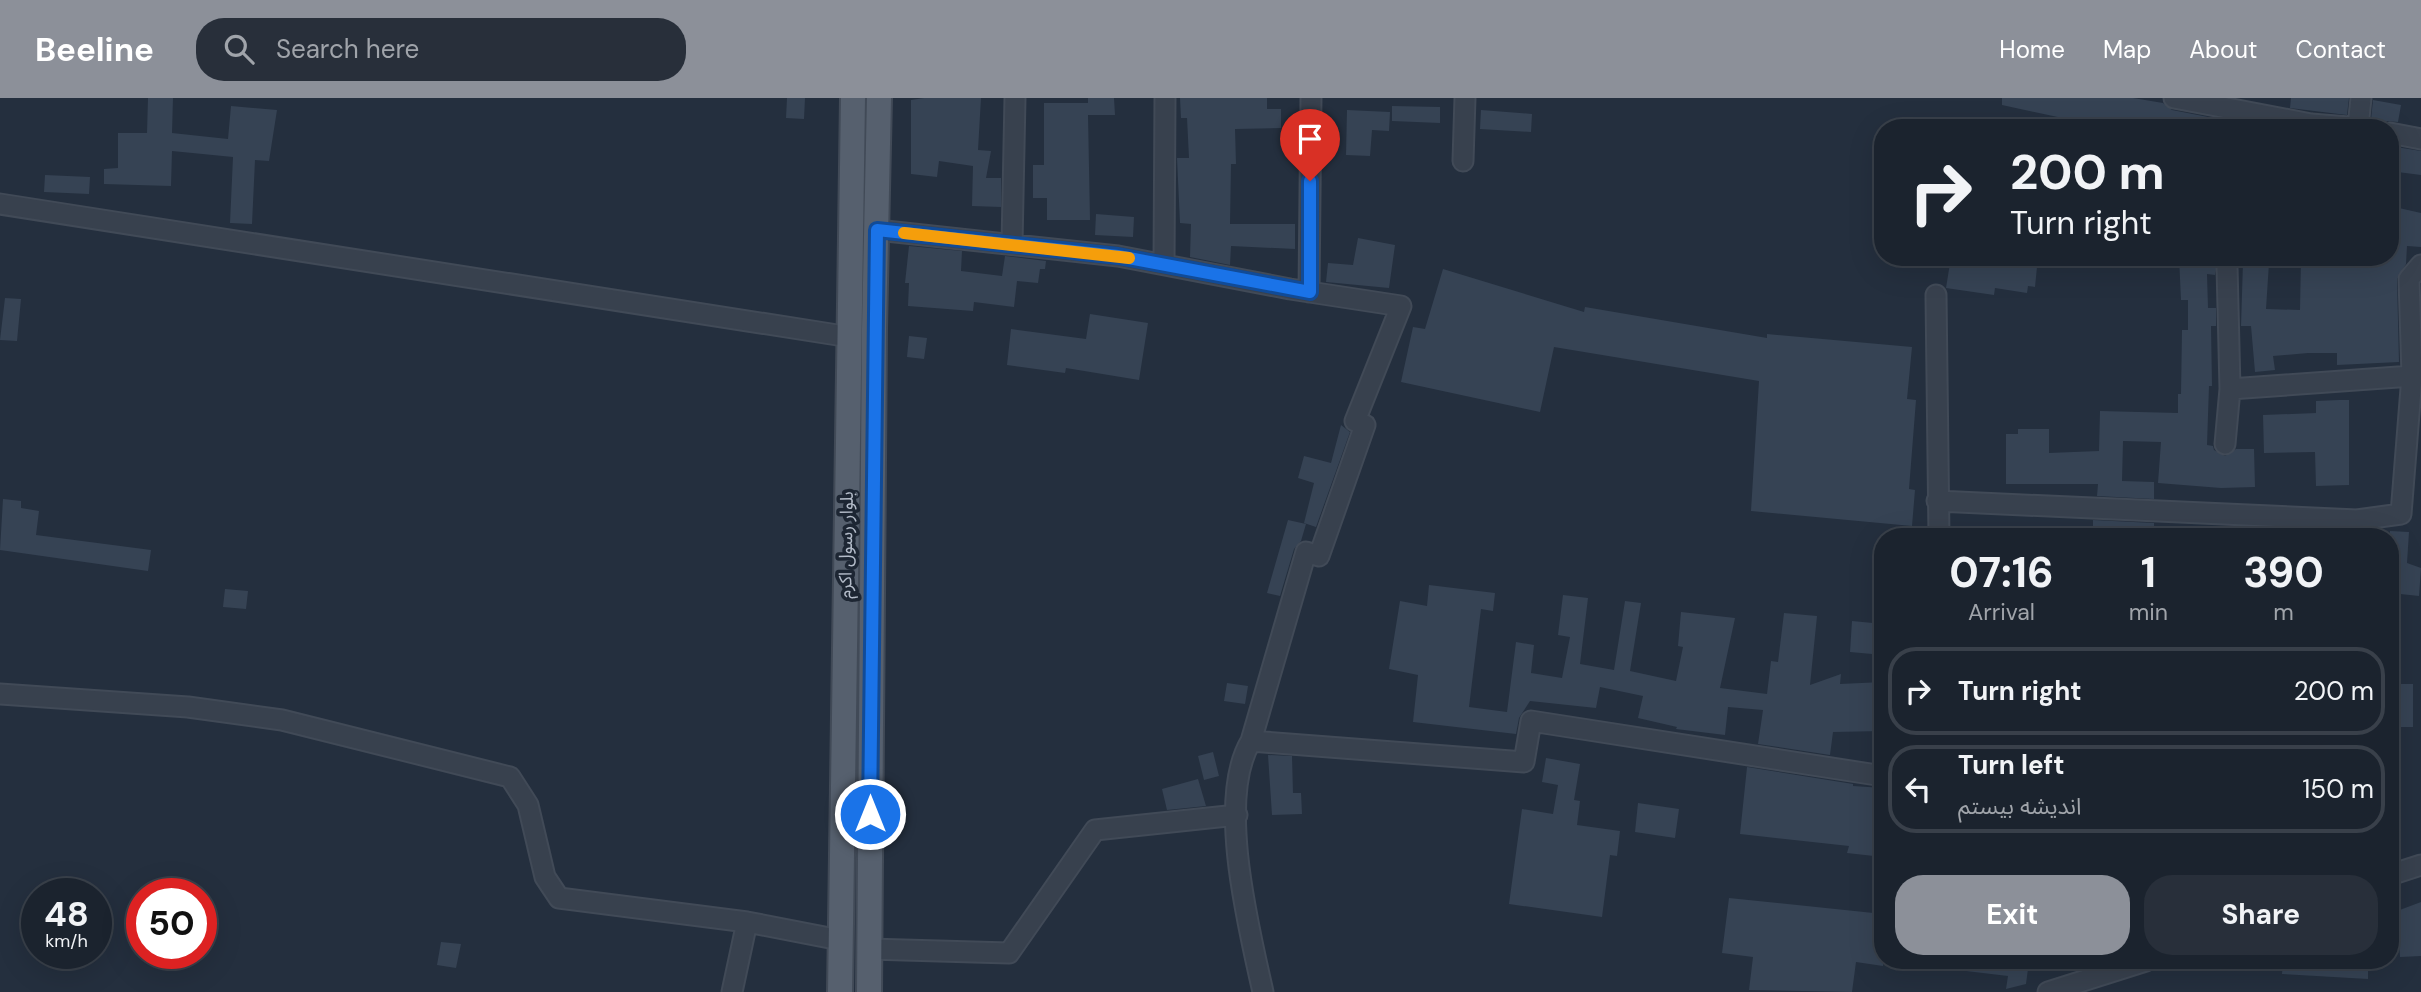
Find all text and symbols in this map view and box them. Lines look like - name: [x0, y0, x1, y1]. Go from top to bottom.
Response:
- search box: [196, 18, 686, 81]
- text: Beeline: [35, 28, 154, 71]
- icon: search: [220, 30, 258, 68]
- text: Search here: [276, 32, 419, 66]
- text: Home: [1999, 34, 2065, 65]
- text: Map: [2103, 34, 2151, 65]
- text: About: [2189, 34, 2258, 65]
- text: Contact: [2296, 34, 2386, 65]
- pin: [1280, 109, 1340, 181]
- icon: arrive: [1291, 120, 1329, 158]
- text: 200 m: [2010, 140, 2165, 204]
- icon: right: [1895, 147, 1986, 238]
- text: Turn right: [2010, 202, 2152, 244]
- street label: بلوار رسول اکرم: [833, 491, 861, 599]
- text: 07:16: [1949, 545, 2054, 600]
- text: 1: [2141, 545, 2156, 600]
- text: 390: [2243, 545, 2324, 600]
- text: Arrival: [1968, 597, 2035, 627]
- text: min: [2129, 597, 2168, 627]
- text: m: [2273, 597, 2294, 627]
- icon: right: [1899, 672, 1937, 710]
- text: Turn right: [1958, 674, 2082, 708]
- text: 200 m: [2294, 674, 2374, 708]
- text: Turn left: [1958, 748, 2065, 782]
- icon: left: [1899, 770, 1937, 808]
- text: 150 m: [2302, 772, 2374, 806]
- position arrow: [833, 777, 907, 851]
- text: اندیشه بیستم: [1958, 791, 2081, 821]
- button: Exit: [1895, 875, 2130, 955]
- button: Share: [2144, 875, 2378, 955]
- speed limit sign: 50: [126, 878, 217, 969]
- text: 48: [44, 891, 89, 937]
- text: km/h: [45, 929, 88, 953]

